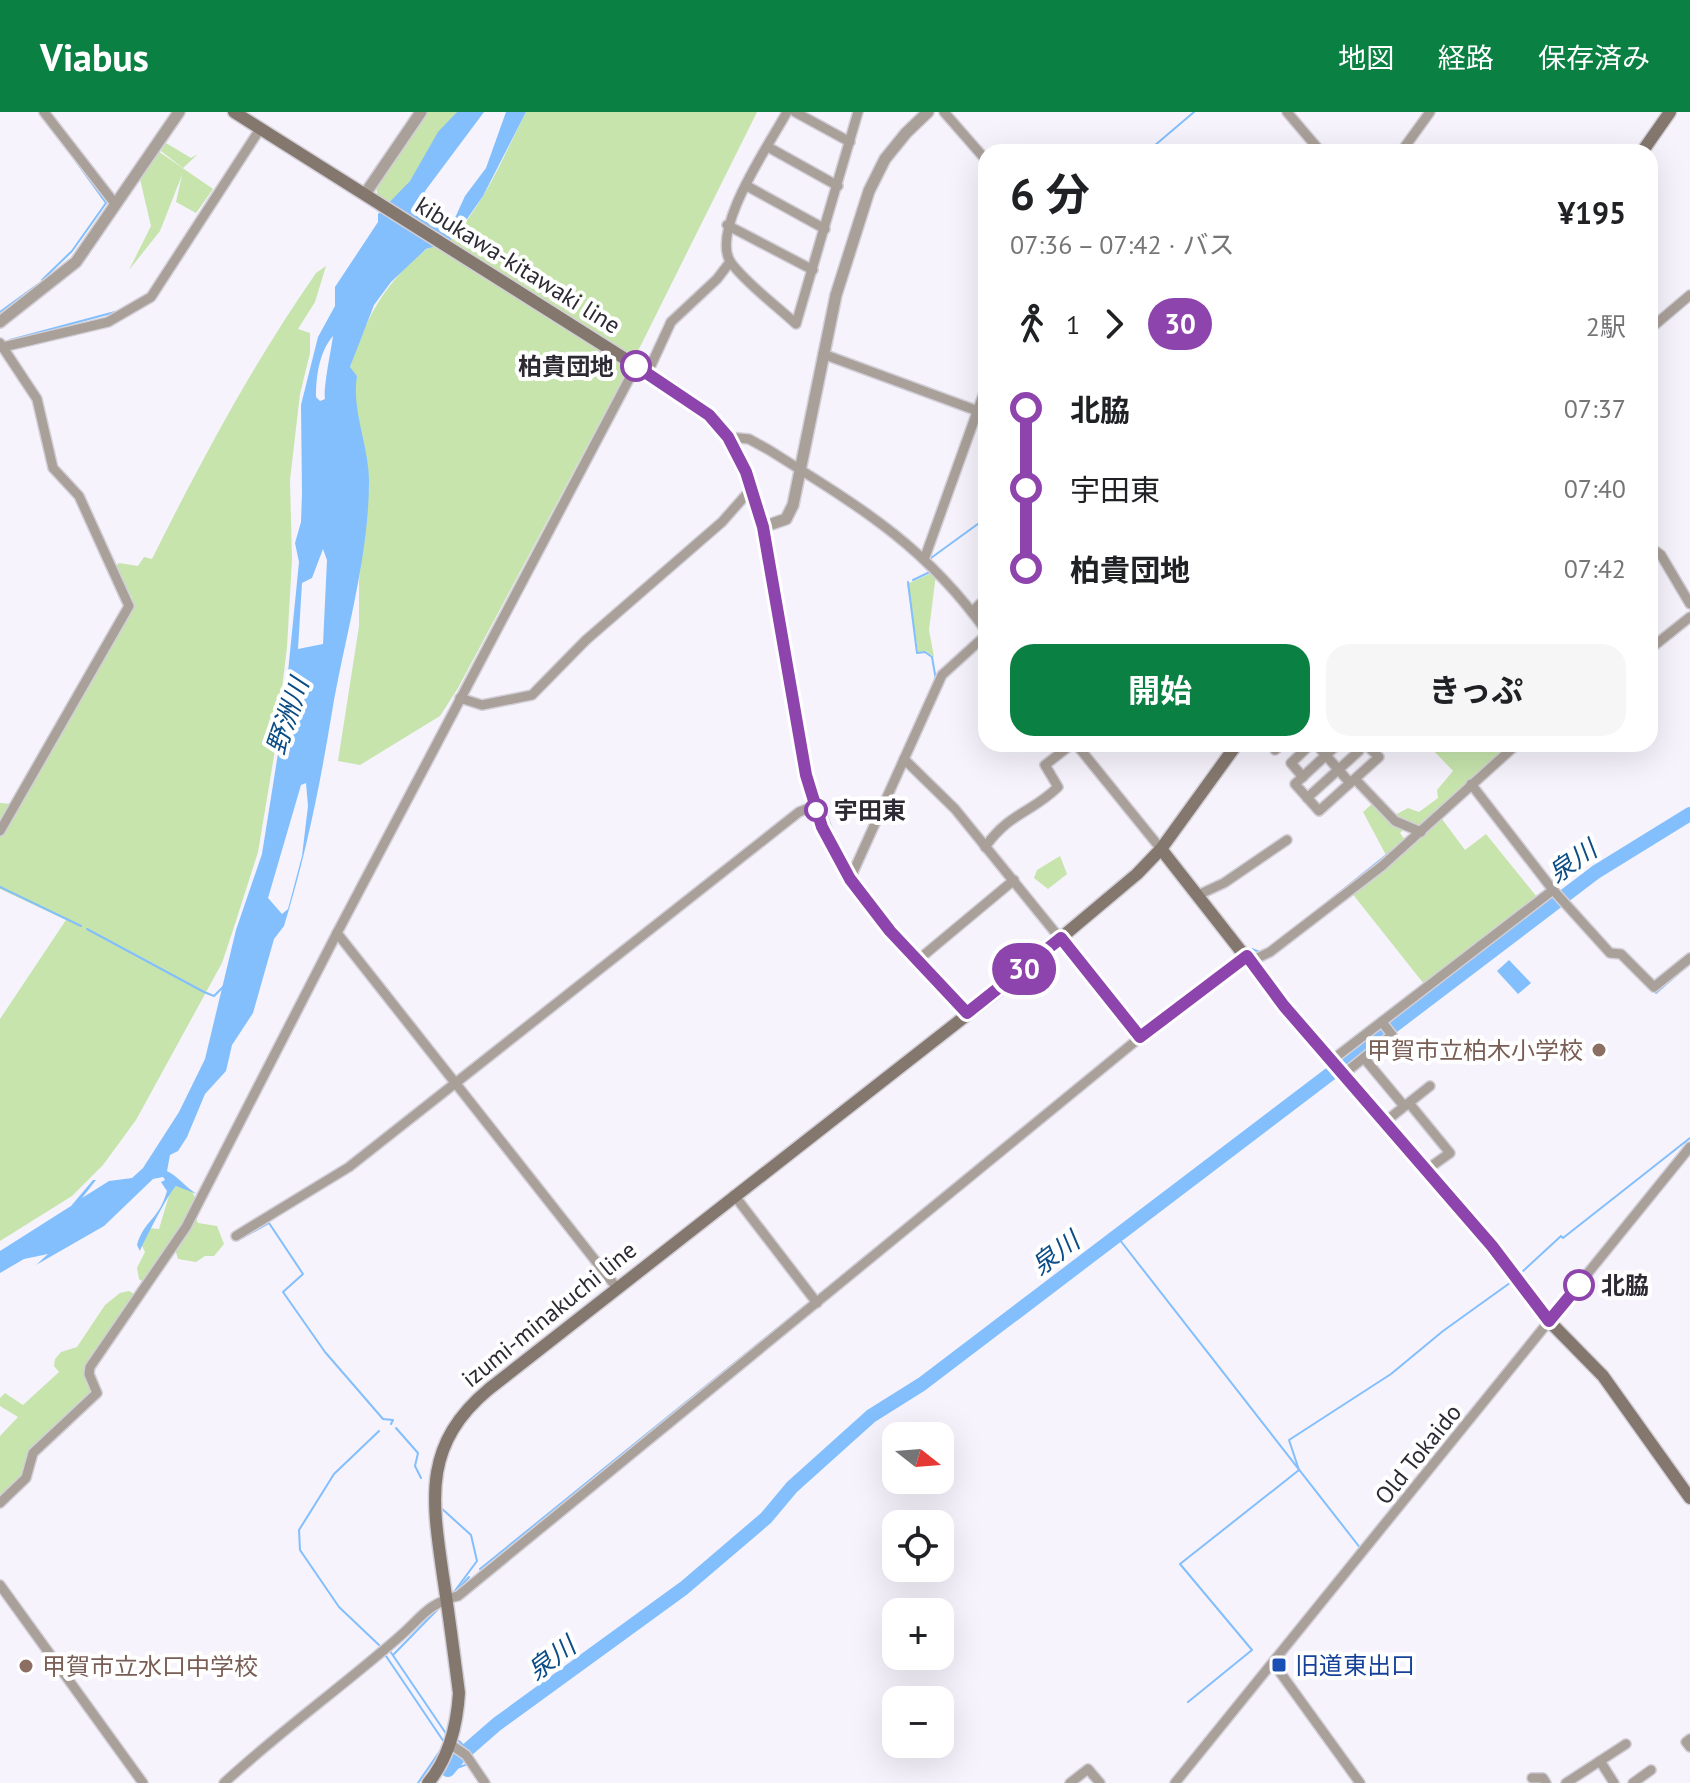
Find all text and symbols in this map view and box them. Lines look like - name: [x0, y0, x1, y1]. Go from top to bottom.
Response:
- text: Viabus: [40, 32, 149, 81]
- text: 地図: [1338, 39, 1394, 76]
- text: 経路: [1438, 39, 1494, 76]
- text: 保存済み: [1538, 39, 1650, 76]
- text: 6 分: [1010, 165, 1090, 222]
- street label: kibukawa-kitawaki line: [410, 189, 626, 341]
- text: ¥195: [1558, 193, 1626, 232]
- text: 07:36 – 07:42 · バス: [1010, 228, 1234, 261]
- icon: walk: [1010, 302, 1054, 346]
- icon: forward: [1092, 302, 1136, 346]
- text: 30: [1164, 305, 1196, 342]
- text: 1: [1066, 308, 1080, 341]
- text: 2駅: [1586, 310, 1626, 343]
- place label: 柏貴団地: [518, 351, 614, 382]
- marker: 柏貴団地: [621, 351, 651, 381]
- text: 北脇: [1070, 390, 1130, 429]
- text: 07:37: [1564, 392, 1626, 425]
- text: 宇田東: [1070, 470, 1160, 509]
- text: 07:40: [1564, 472, 1626, 505]
- text: 柏貴団地: [1070, 550, 1190, 589]
- text: 07:42: [1564, 552, 1626, 585]
- button: 開始: [1010, 644, 1310, 736]
- button: きっぷ: [1326, 644, 1626, 736]
- water label: 野洲川: [259, 671, 316, 758]
- place label: 宇田東: [834, 795, 906, 826]
- marker: 宇田東: [805, 799, 827, 821]
- water label: 泉川: [1541, 831, 1605, 889]
- line badge: 30: [988, 943, 1060, 995]
- text: 30: [1008, 950, 1040, 987]
- place label: 甲賀市立柏木小学校: [1367, 1035, 1583, 1066]
- marker: 甲賀市立柏木小学校: [1590, 1041, 1608, 1059]
- water label: 泉川: [1024, 1222, 1088, 1282]
- street label: izumi-minakuchi line: [455, 1234, 643, 1394]
- marker: 北脇: [1564, 1270, 1594, 1300]
- place label: 北脇: [1601, 1270, 1649, 1301]
- street label: Old Tokaido: [1368, 1397, 1468, 1511]
- north arrow: [882, 1422, 954, 1494]
- map controls: [882, 1422, 954, 1758]
- button: locate: [882, 1510, 954, 1582]
- button: +: [882, 1598, 954, 1670]
- water label: 泉川: [520, 1627, 584, 1687]
- place label: 旧道東出口: [1295, 1650, 1415, 1681]
- place label: 甲賀市立水口中学校: [42, 1651, 258, 1682]
- marker: 旧道東出口: [1270, 1656, 1288, 1674]
- marker: 甲賀市立水口中学校: [17, 1657, 35, 1675]
- button: −: [882, 1686, 954, 1758]

